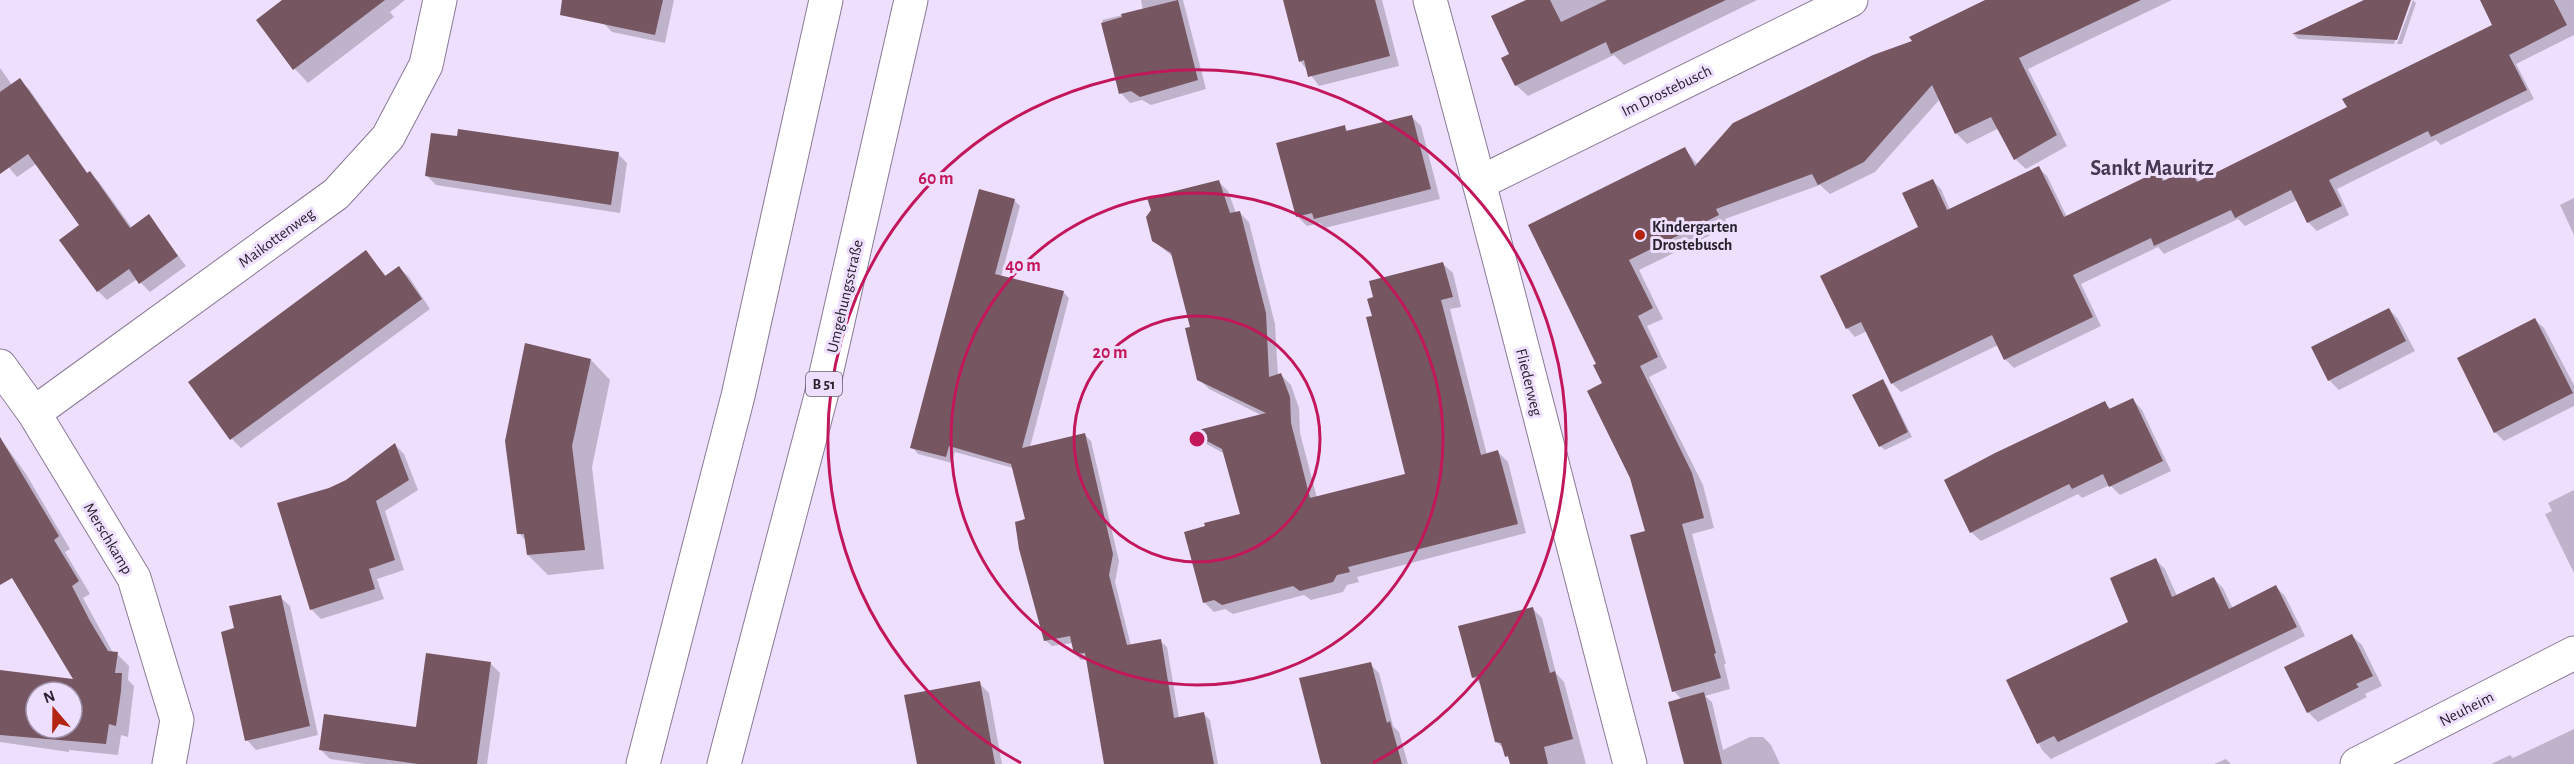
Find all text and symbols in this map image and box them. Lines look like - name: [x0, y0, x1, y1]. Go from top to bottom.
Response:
- street label: Im Drostebusch: [1619, 62, 1714, 120]
- district label: Sankt Mauritz: [2090, 157, 2214, 179]
- text: 60 m: [918, 170, 954, 188]
- street label: Maikottenweg: [236, 205, 318, 271]
- place label: Kindergarten Drostebusch: [1652, 219, 1738, 253]
- marker: Kindergarten Drostebusch: [1633, 228, 1647, 242]
- street label: Umgehungsstraße: [824, 238, 866, 354]
- text: 40 m: [1005, 257, 1041, 275]
- text: 20 m: [1092, 344, 1128, 362]
- street label: Fliederweg: [1513, 347, 1545, 418]
- road number: B 51: [806, 372, 842, 396]
- centre of rings: [1187, 429, 1207, 449]
- street label: Merschkamp: [81, 500, 136, 577]
- north arrow: [24, 680, 84, 740]
- text: N: [41, 687, 57, 706]
- street label: Neuheim: [2437, 688, 2496, 729]

